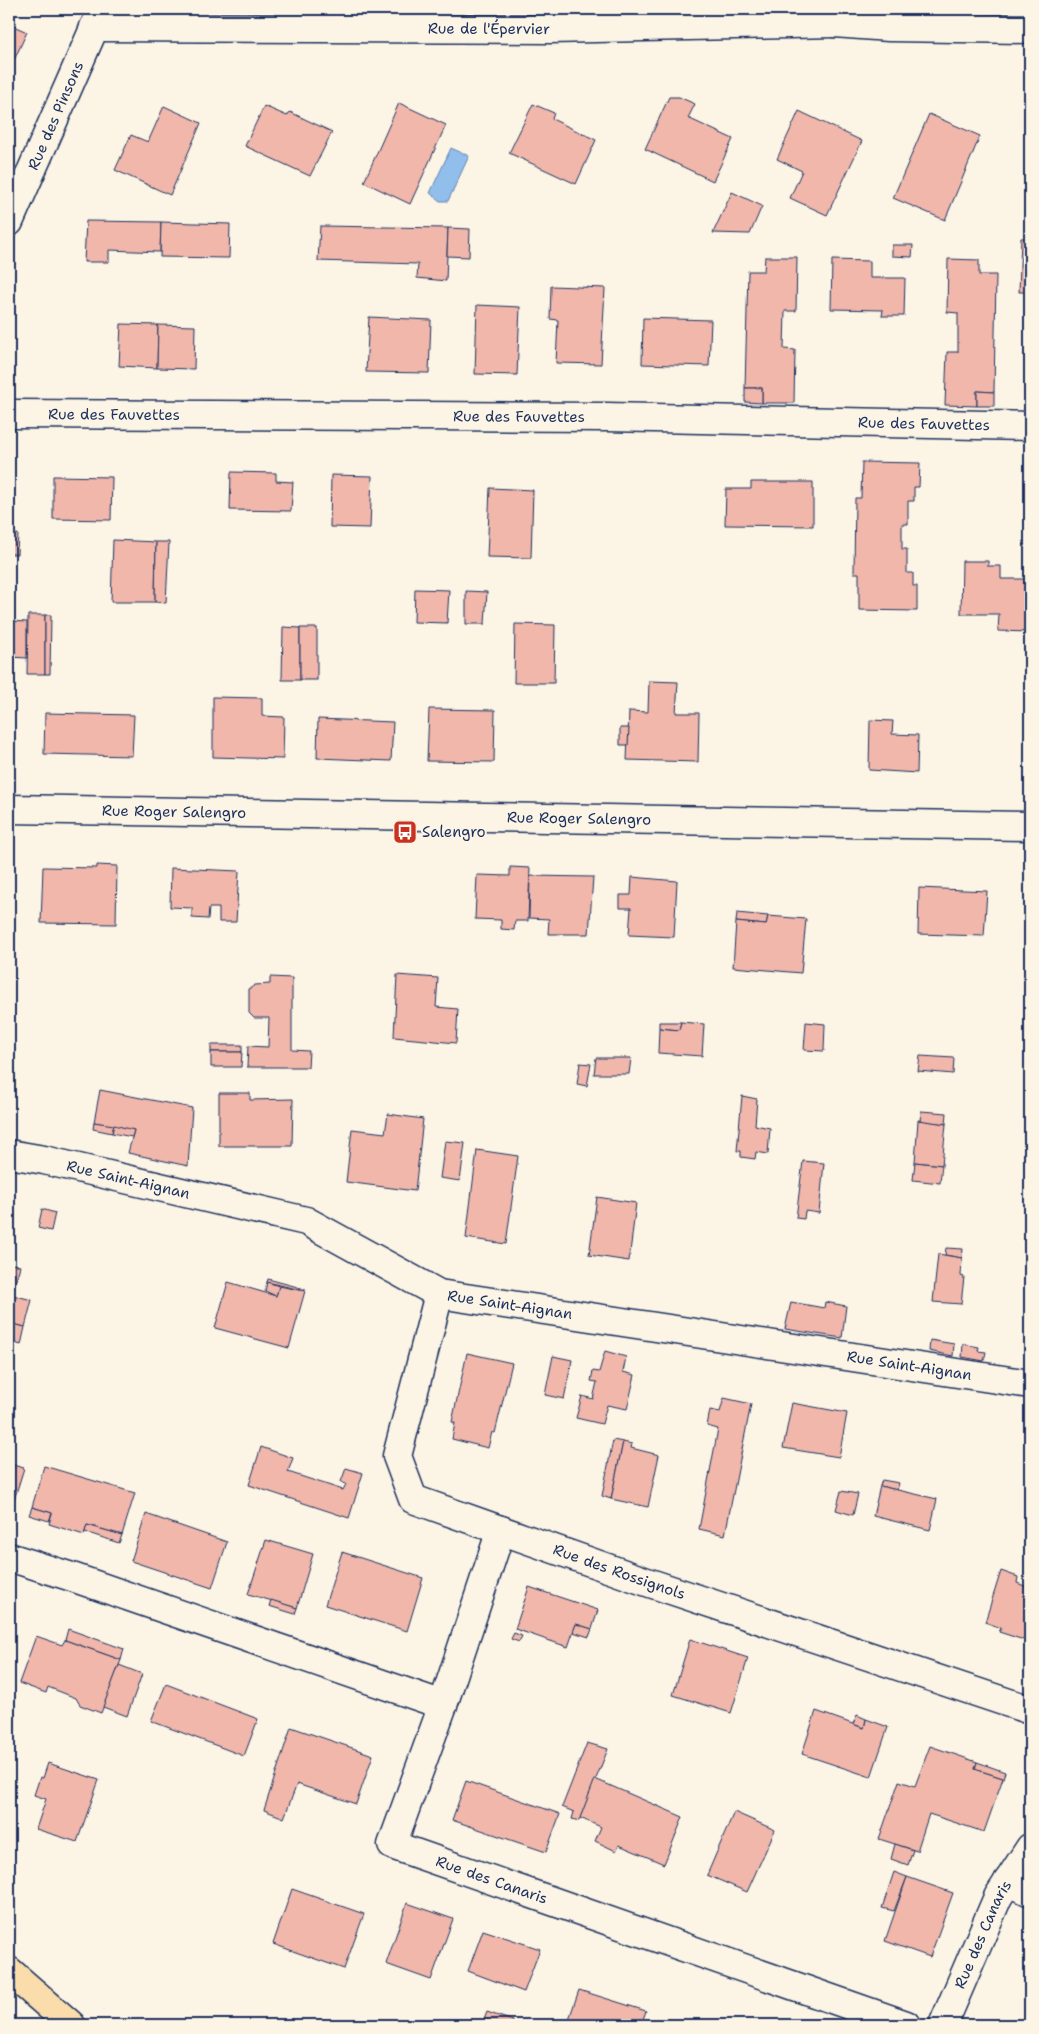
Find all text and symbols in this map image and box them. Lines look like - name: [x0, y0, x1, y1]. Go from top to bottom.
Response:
- street label: Rue de l'Épervier: [428, 18, 550, 39]
- street label: Rue des Pinsons: [23, 58, 88, 173]
- street label: Rue des Fauvettes: [48, 404, 180, 425]
- street label: Rue des Fauvettes: [453, 406, 585, 427]
- street label: Rue des Fauvettes: [858, 412, 990, 435]
- street label: Rue Roger Salengro: [102, 801, 246, 823]
- street label: Rue Roger Salengro: [507, 807, 651, 830]
- bus stop icon: Salengro: [392, 819, 418, 845]
- place label: Salengro: [422, 822, 486, 842]
- street label: Rue Saint-Aignan: [65, 1156, 192, 1204]
- street label: Rue Saint-Aignan: [446, 1285, 574, 1324]
- street label: Rue Saint-Aignan: [846, 1346, 973, 1385]
- street label: Rue des Rossignols: [550, 1539, 688, 1604]
- street label: Rue des Canaris: [433, 1851, 550, 1909]
- street label: Rue des Canaris: [950, 1876, 1016, 1992]

